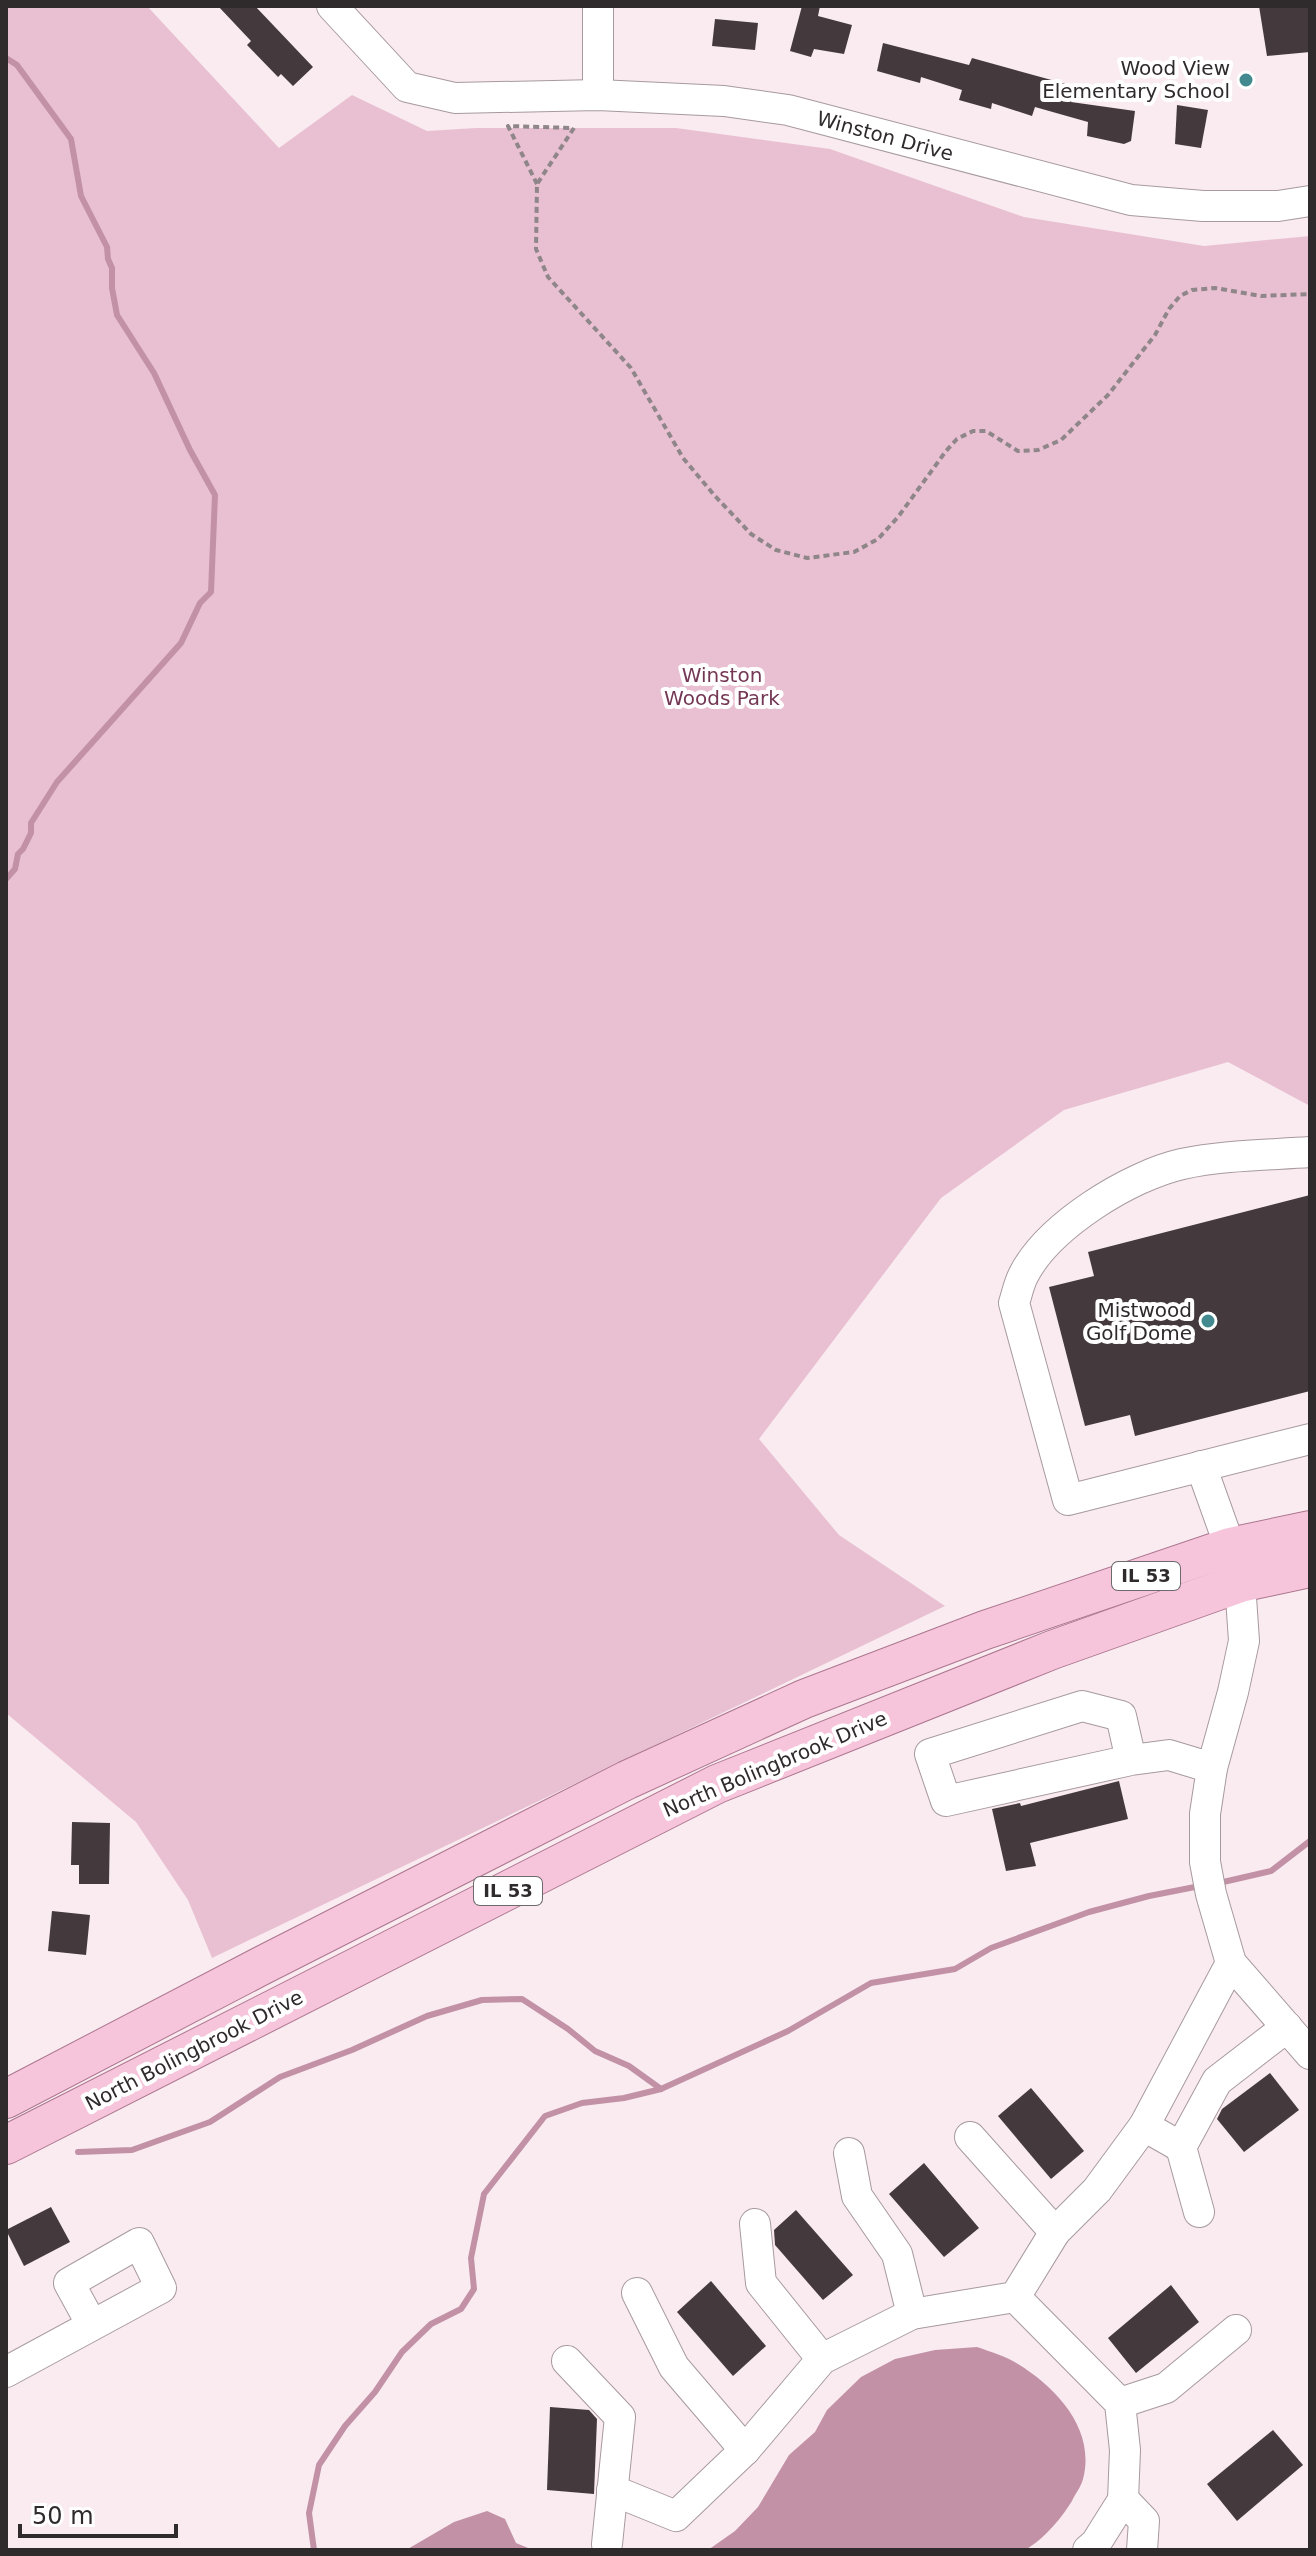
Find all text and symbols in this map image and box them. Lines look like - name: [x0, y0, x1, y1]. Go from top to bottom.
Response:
- place label: Wood View Elementary School: [1042, 56, 1230, 103]
- marker: Wood View Elementary School: [1237, 71, 1255, 89]
- street label: Winston Drive: [814, 106, 956, 166]
- park label: Winston Woods Park: [664, 663, 780, 710]
- place label: Mistwood Golf Dome: [1086, 1298, 1192, 1345]
- marker: Mistwood Golf Dome: [1199, 1312, 1217, 1330]
- road number: IL 53: [1112, 1562, 1180, 1590]
- street label: North Bolingbrook Drive: [659, 1706, 891, 1822]
- road number: IL 53: [474, 1877, 542, 1905]
- street label: North Bolingbrook Drive: [81, 1985, 307, 2115]
- scale bar: [20, 2488, 176, 2538]
- text: 50 m: [32, 2502, 94, 2530]

